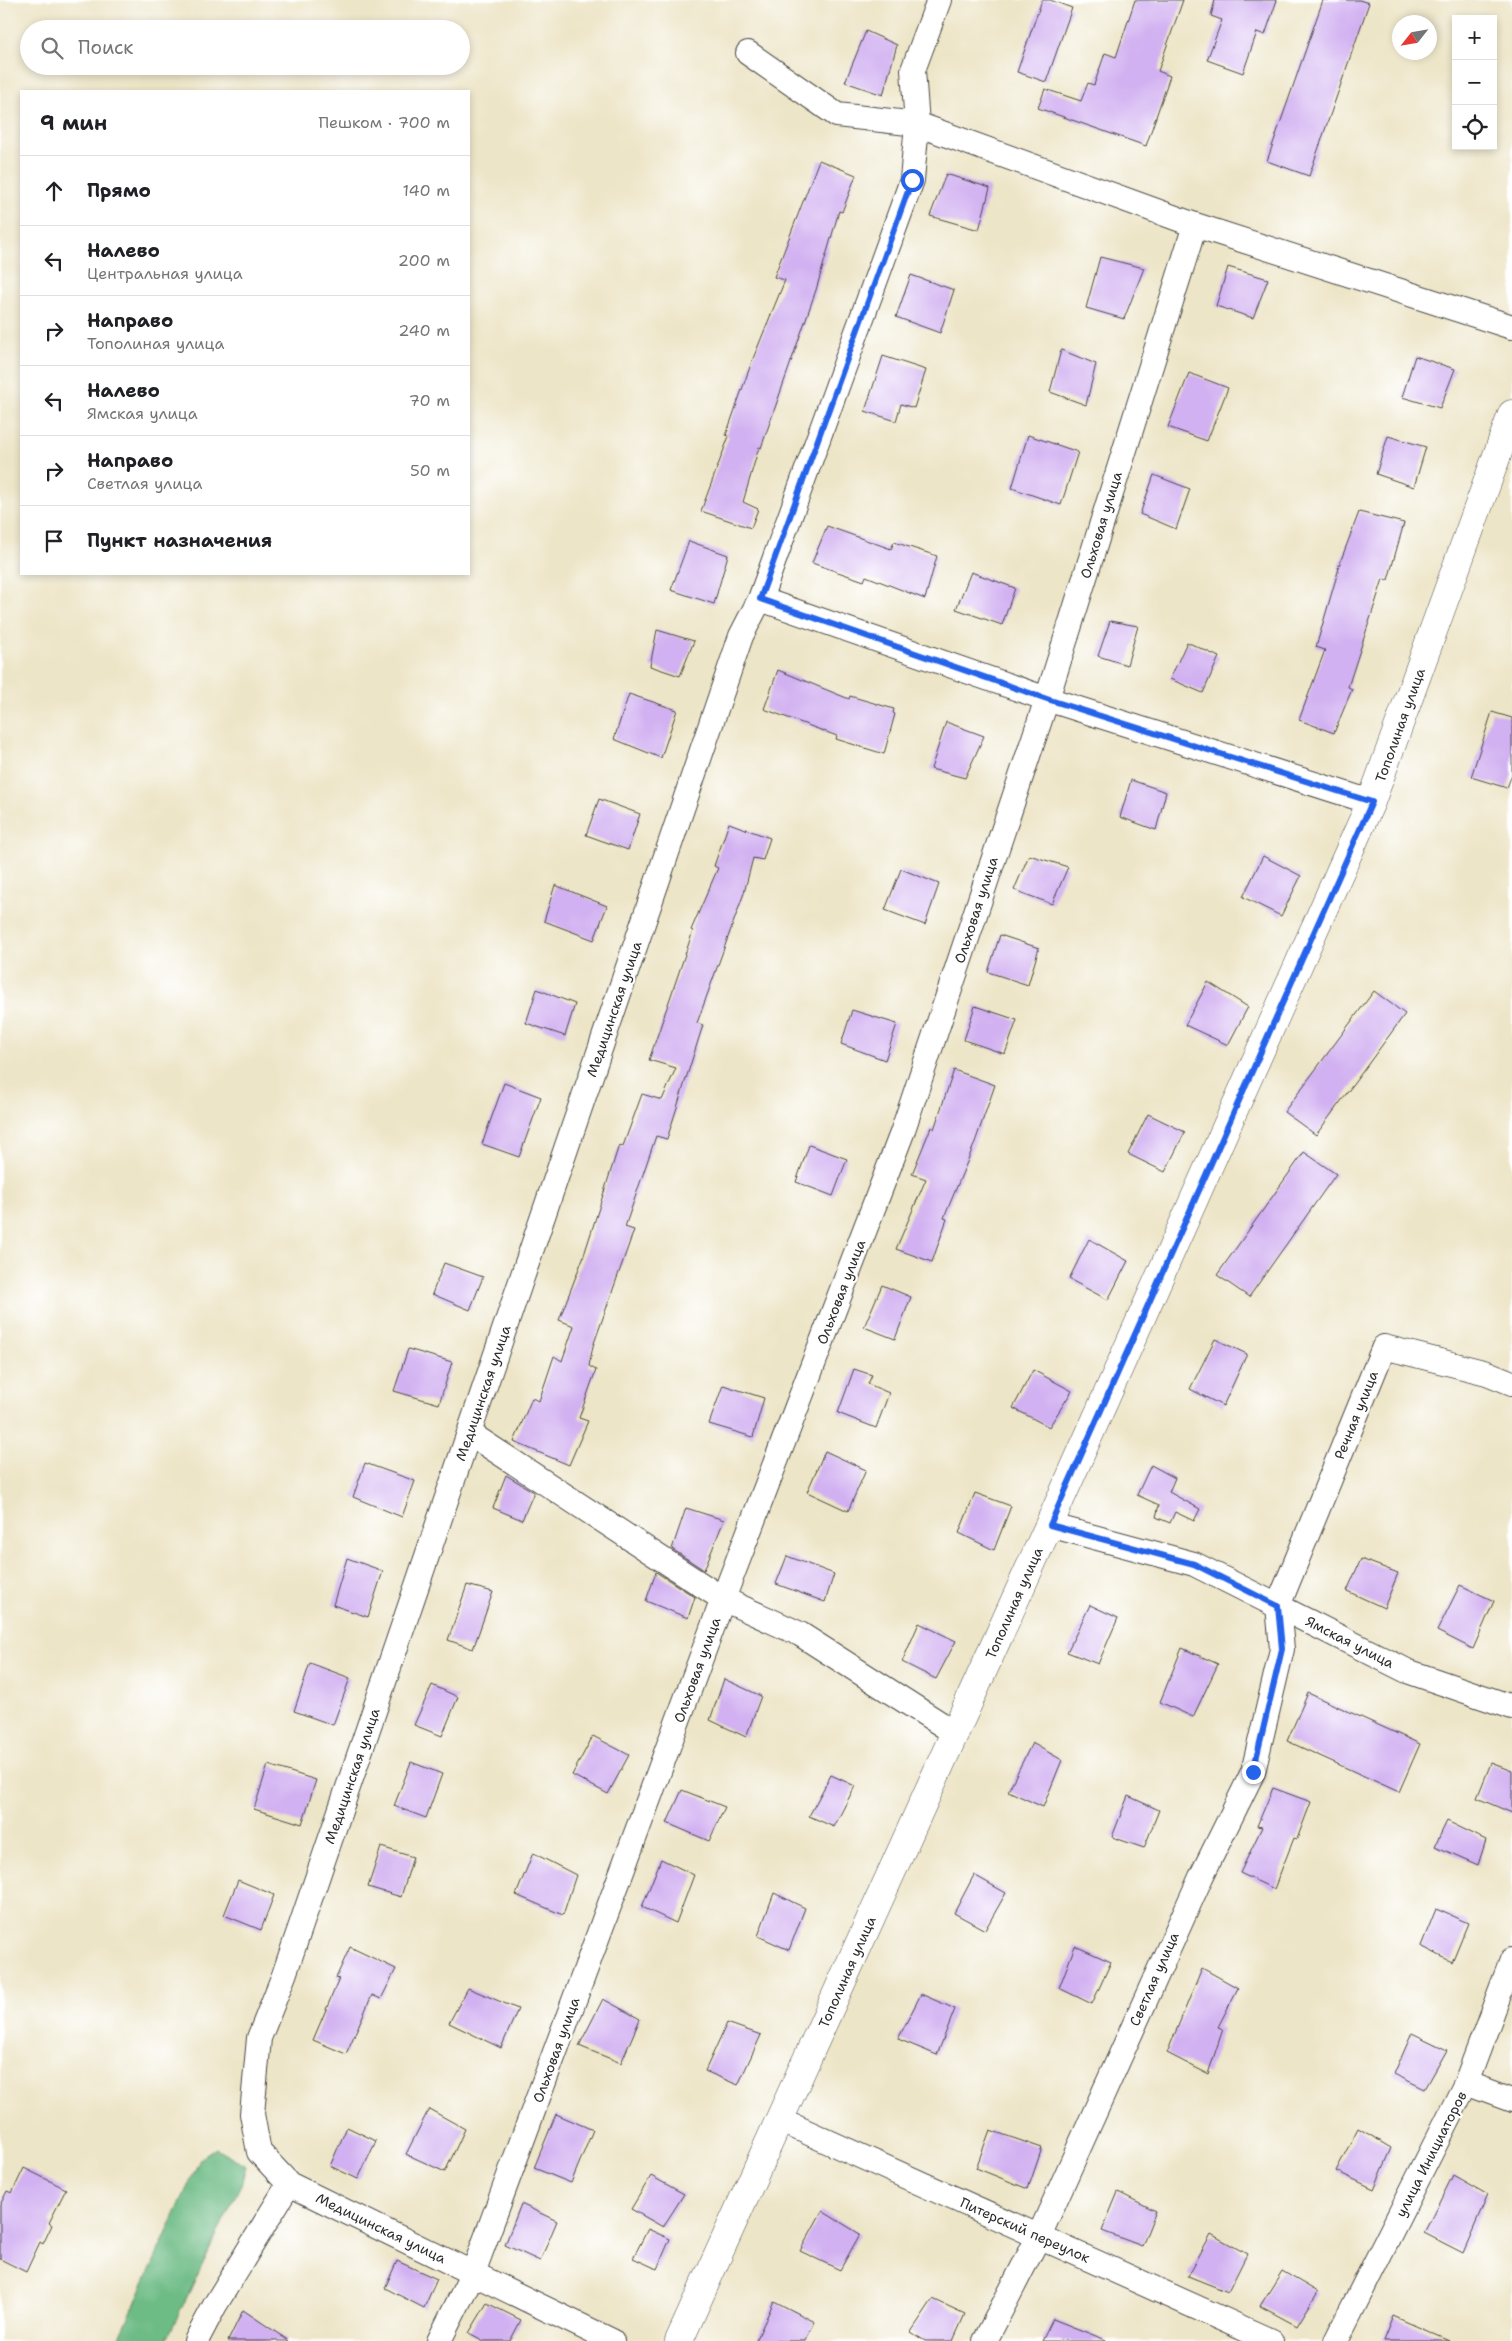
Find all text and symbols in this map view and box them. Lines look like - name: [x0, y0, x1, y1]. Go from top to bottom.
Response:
- north arrow: [1392, 15, 1437, 60]
- map controls: [1452, 15, 1497, 150]
- button: +: [1452, 15, 1497, 60]
- search box: [20, 20, 470, 75]
- icon: search: [38, 34, 66, 62]
- text: Поиск: [78, 35, 133, 60]
- button: −: [1452, 60, 1497, 105]
- button: locate: [1452, 105, 1497, 150]
- text: 9 мин: [40, 109, 107, 137]
- text: Пешком · 700 m: [318, 112, 450, 133]
- route start: [901, 169, 924, 192]
- icon: ahead: [40, 177, 68, 205]
- text: Прямо: [87, 178, 151, 203]
- text: 140 m: [403, 180, 450, 201]
- text: Налево: [87, 238, 160, 263]
- icon: left: [40, 247, 68, 275]
- text: 200 m: [398, 250, 450, 271]
- text: Центральная улица: [87, 263, 243, 284]
- text: Направо: [87, 308, 173, 333]
- icon: right: [40, 317, 68, 345]
- text: 240 m: [398, 320, 450, 341]
- text: Тополиная улица: [87, 333, 224, 354]
- text: Налево: [87, 378, 160, 403]
- icon: left: [40, 387, 68, 415]
- text: 70 m: [409, 390, 450, 411]
- text: Ямская улица: [87, 403, 198, 424]
- text: Направо: [87, 448, 173, 473]
- icon: right: [40, 457, 68, 485]
- text: 50 m: [410, 460, 450, 481]
- street label: Ольховая улица: [1076, 469, 1126, 581]
- text: Светлая улица: [87, 473, 202, 494]
- icon: arrive: [40, 527, 68, 555]
- text: Пункт назначения: [87, 528, 272, 553]
- street label: Тополиная улица: [1371, 665, 1429, 785]
- street label: Ольховая улица: [950, 854, 1002, 966]
- street label: Медицинская улица: [582, 939, 646, 1079]
- street label: Ольховая улица: [813, 1237, 869, 1347]
- street label: Медицинская улица: [451, 1323, 515, 1463]
- street label: Речная улица: [1330, 1368, 1382, 1462]
- street label: Тополиная улица: [981, 1544, 1047, 1662]
- street label: Ямская улица: [1303, 1612, 1397, 1672]
- street label: Ольховая улица: [670, 1615, 725, 1725]
- street label: Медицинская улица: [320, 1706, 384, 1846]
- route end: [1242, 1761, 1265, 1784]
- street label: Тополиная улица: [814, 1913, 880, 2031]
- street label: Светлая улица: [1125, 1929, 1183, 2029]
- street label: Ольховая улица: [529, 1995, 584, 2105]
- street label: улица Инициаторов: [1391, 2088, 1471, 2220]
- street label: Медицинская улица: [313, 2189, 449, 2267]
- street label: Питерский переулок: [957, 2193, 1093, 2267]

